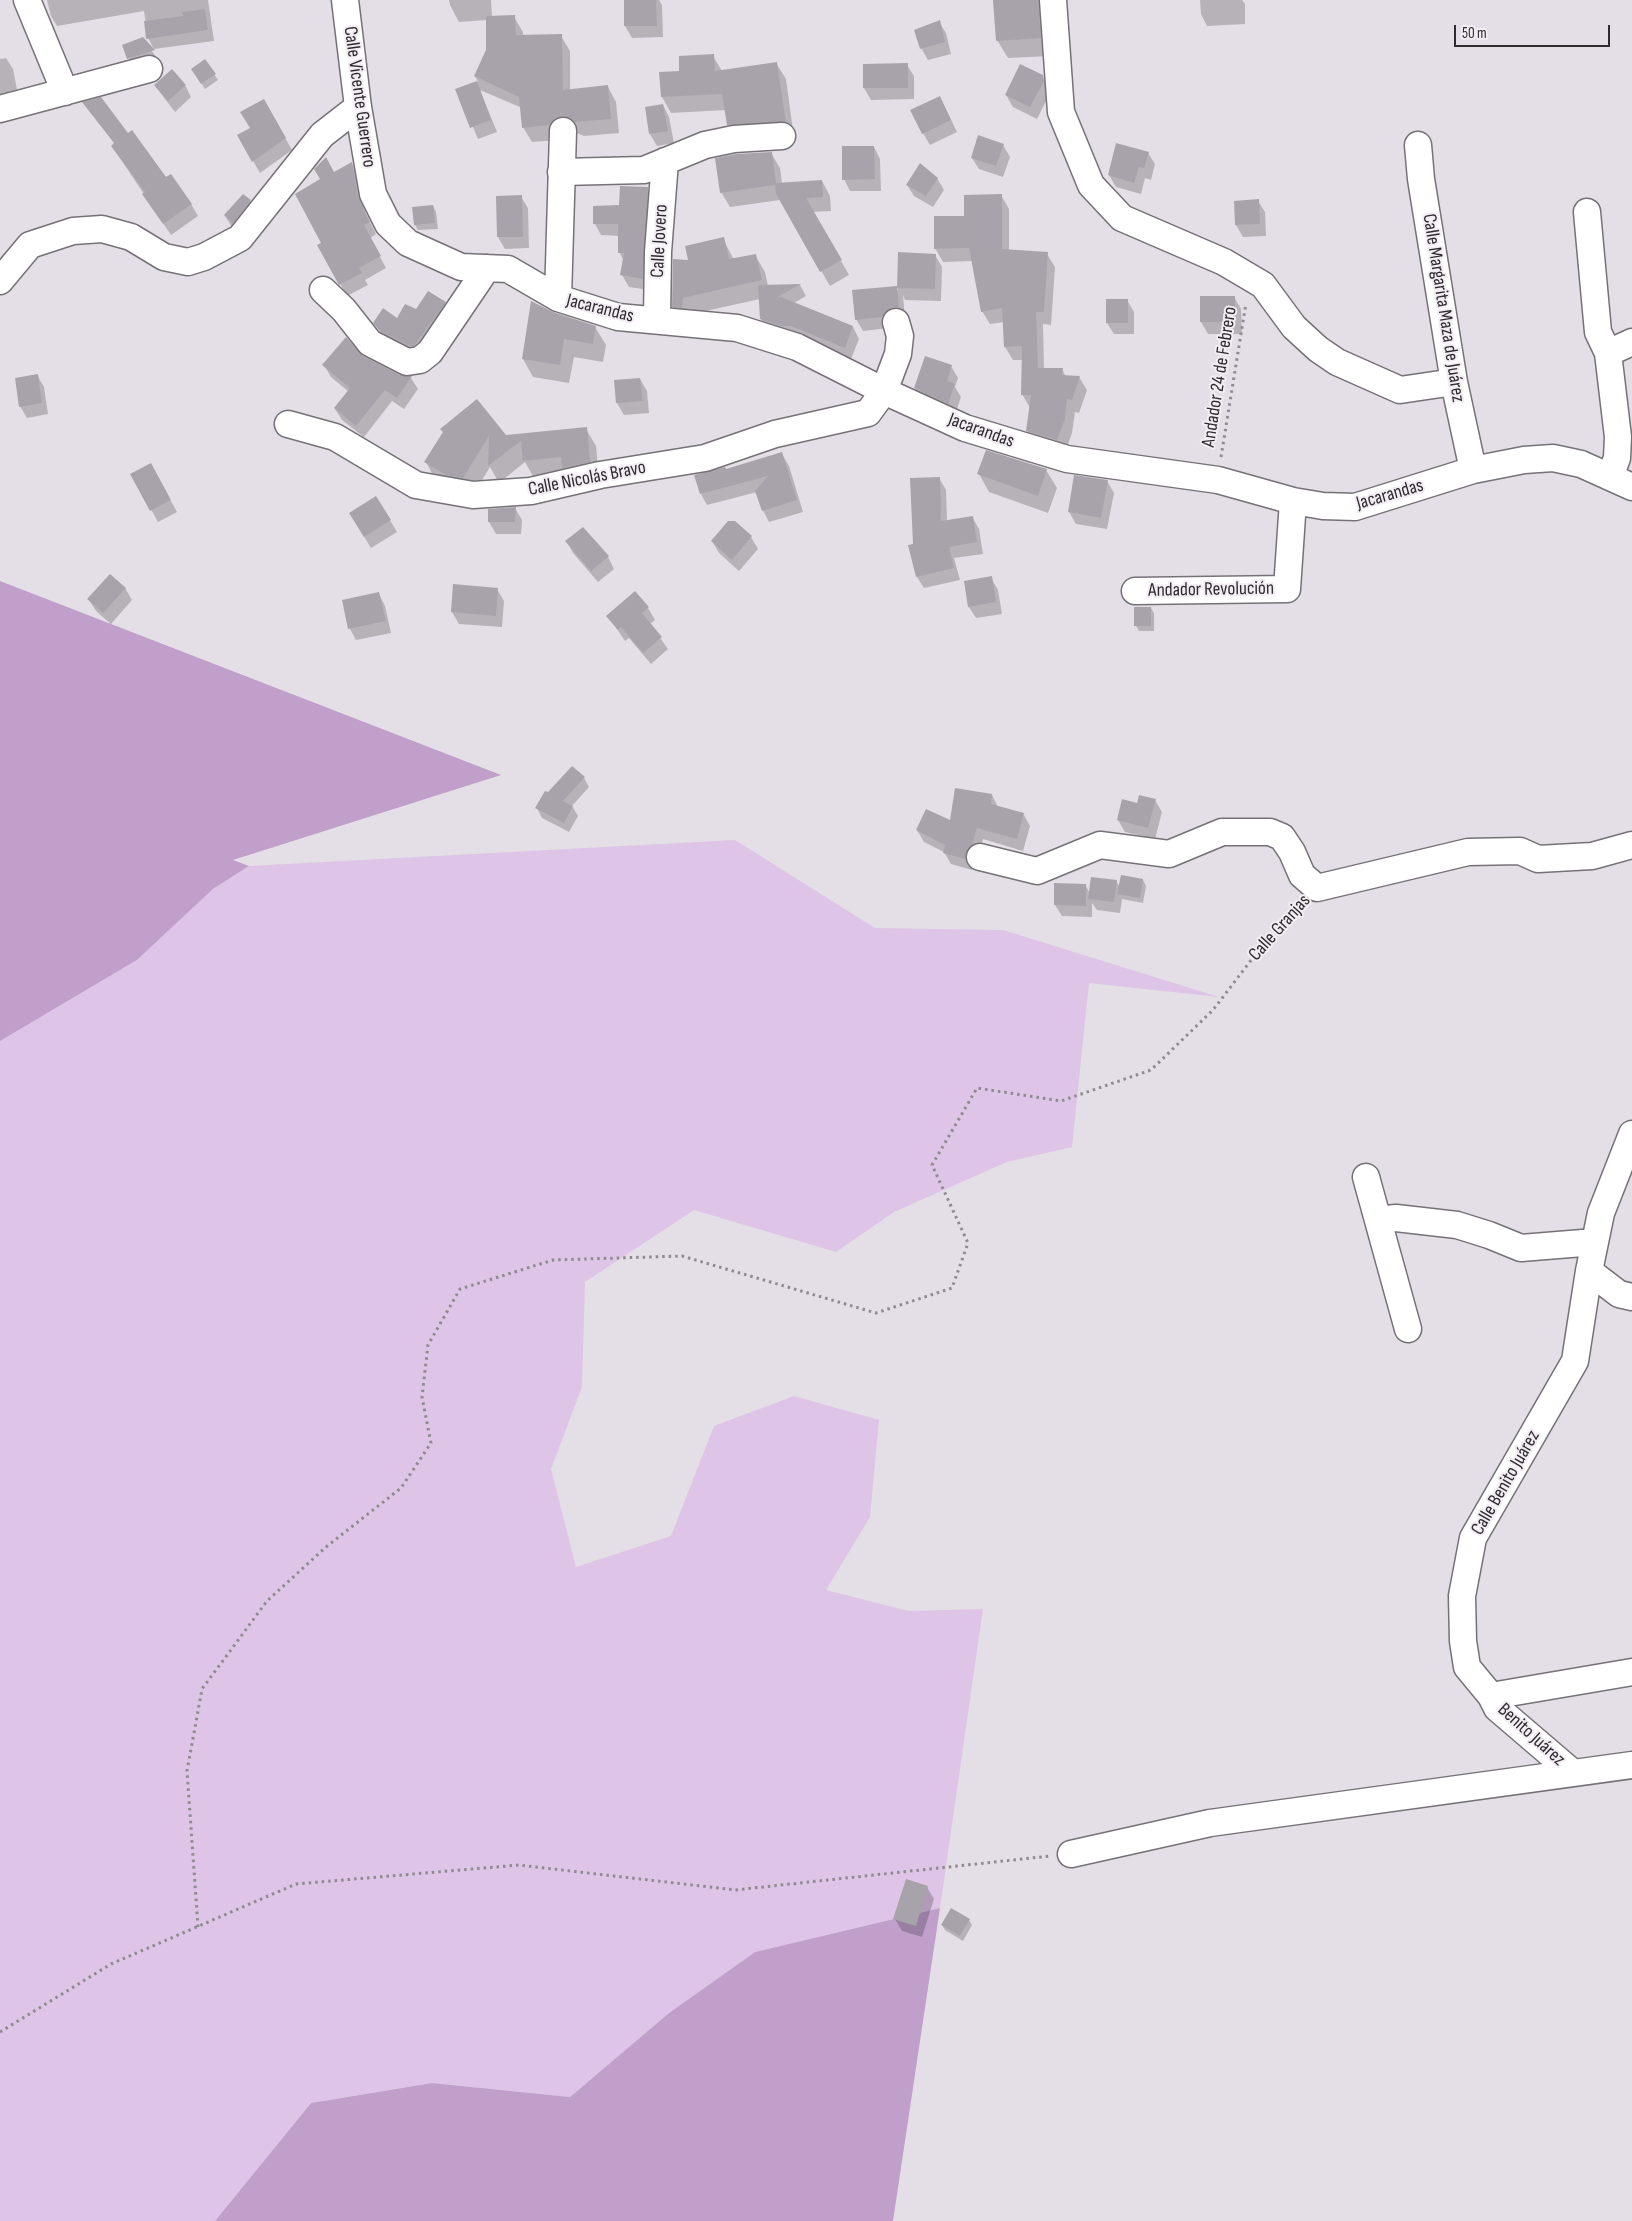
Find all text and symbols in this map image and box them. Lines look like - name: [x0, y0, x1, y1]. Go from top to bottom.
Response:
- scale bar: [1457, 15, 1613, 47]
- text: 50 m: [1462, 24, 1487, 43]
- street label: Calle Vicente Guerrero: [338, 25, 380, 169]
- street label: Calle Jovero: [647, 204, 673, 278]
- street label: Calle Margarita Maza de Juárez: [1417, 212, 1469, 404]
- street label: Jacarandas: [564, 290, 636, 328]
- street label: Andador 24 de Febrero: [1198, 305, 1242, 449]
- street label: Jacarandas: [945, 409, 1017, 453]
- street label: Calle Nicolás Bravo: [526, 456, 648, 502]
- street label: Jacarandas: [1354, 475, 1426, 515]
- street label: Andador Revolución: [1148, 578, 1274, 602]
- street label: Calle Granjas: [1244, 890, 1316, 966]
- street label: Calle Benito Juárez: [1467, 1427, 1545, 1539]
- street label: Benito Juárez: [1493, 1699, 1569, 1771]

